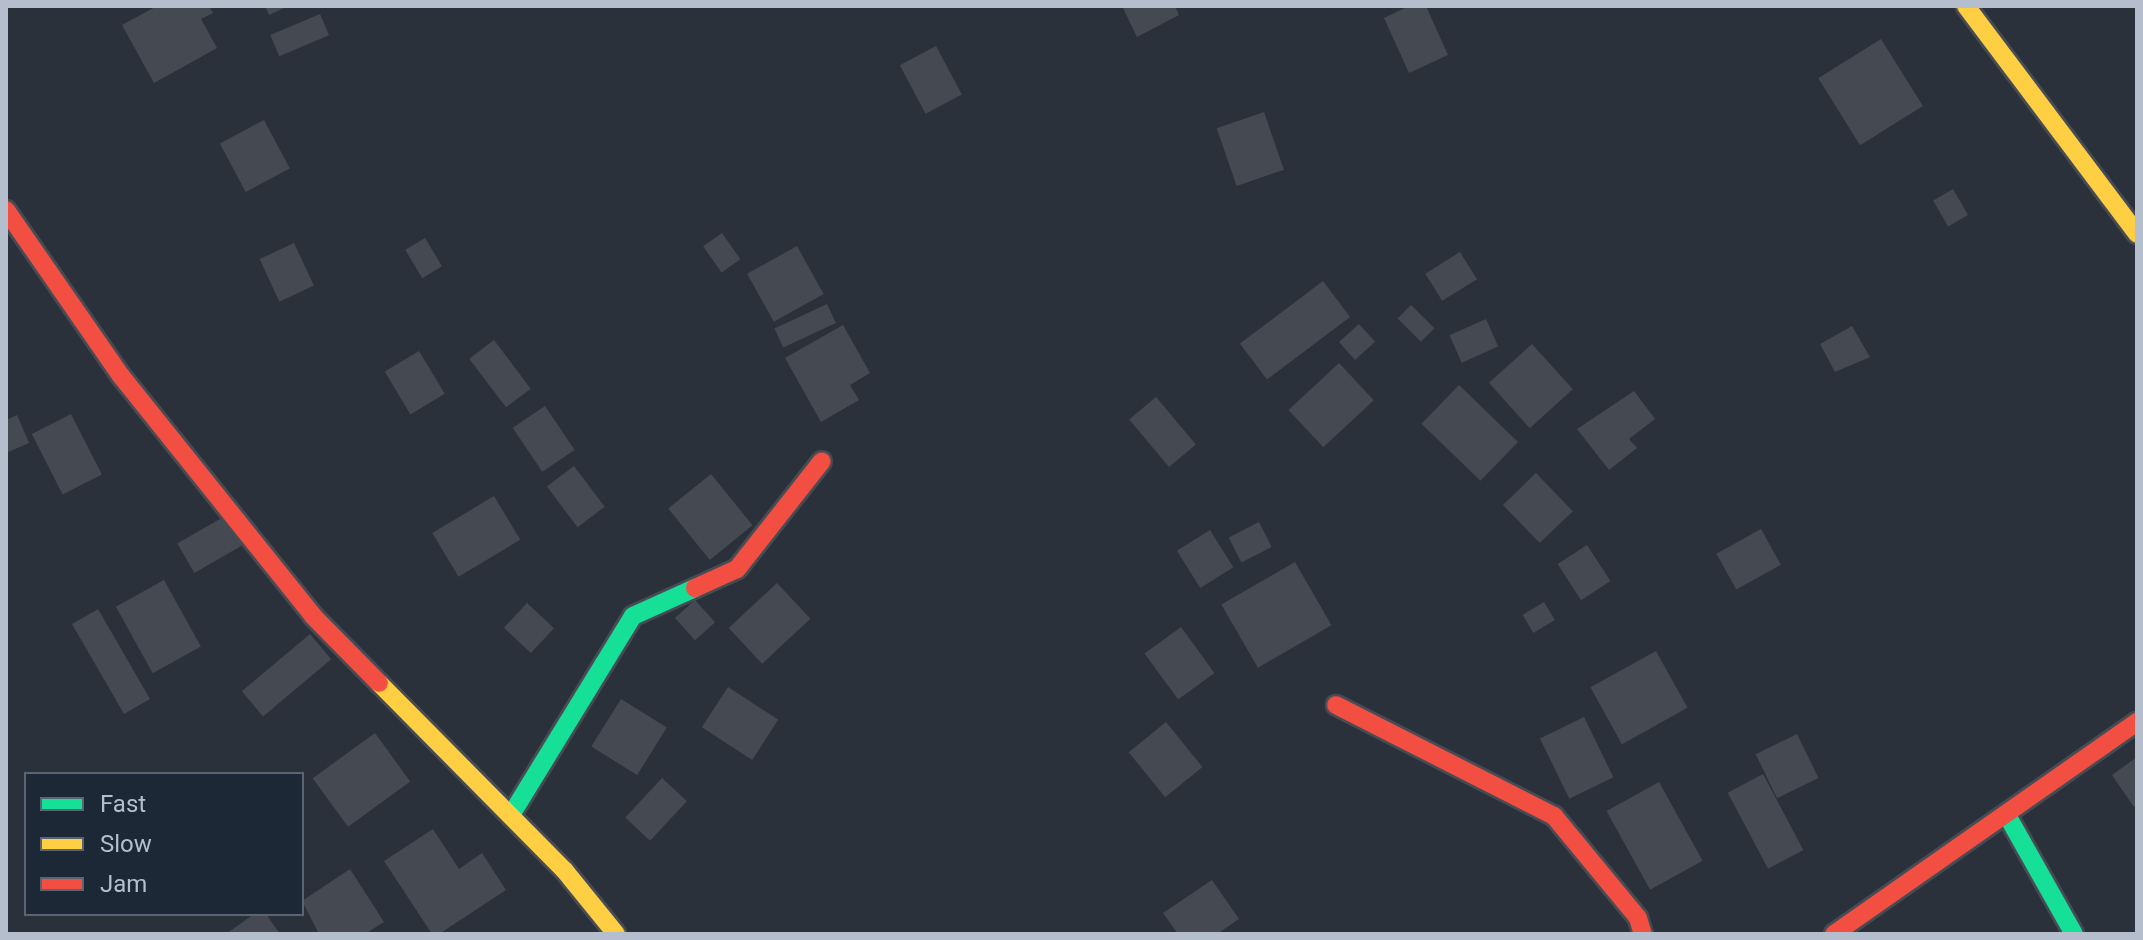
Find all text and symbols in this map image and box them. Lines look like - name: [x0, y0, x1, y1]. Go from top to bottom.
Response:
- legend: [24, 772, 304, 916]
- text: Fast: [100, 790, 146, 818]
- text: Slow: [100, 830, 152, 858]
- text: Jam: [100, 870, 147, 898]

